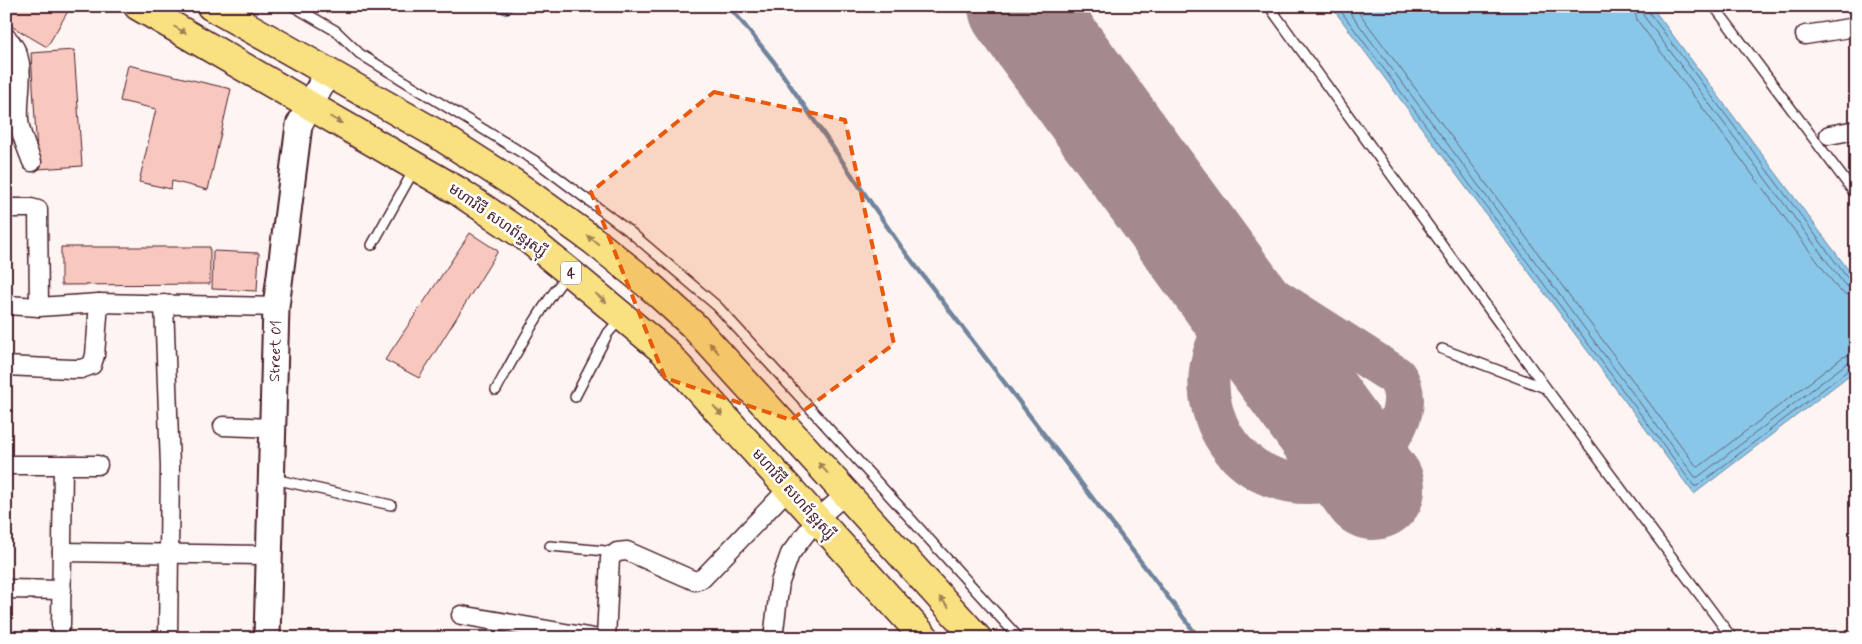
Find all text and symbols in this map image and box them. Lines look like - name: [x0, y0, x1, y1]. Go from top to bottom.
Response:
- one-way arrow: [174, 26, 187, 35]
- one-way arrow: [330, 115, 343, 124]
- street label: មហាវិថី សហព័ន្ធរុស្ស៊ី: [443, 179, 551, 264]
- one-way arrow: [586, 235, 600, 245]
- road number: 4: [561, 262, 581, 284]
- one-way arrow: [595, 293, 608, 304]
- street label: Street 01: [265, 320, 287, 382]
- one-way arrow: [708, 343, 720, 355]
- one-way arrow: [712, 404, 724, 416]
- street label: មហាវិថី សហព័ន្ធរុស្ស៊ី: [746, 445, 840, 546]
- one-way arrow: [817, 463, 829, 475]
- one-way arrow: [938, 596, 950, 608]

